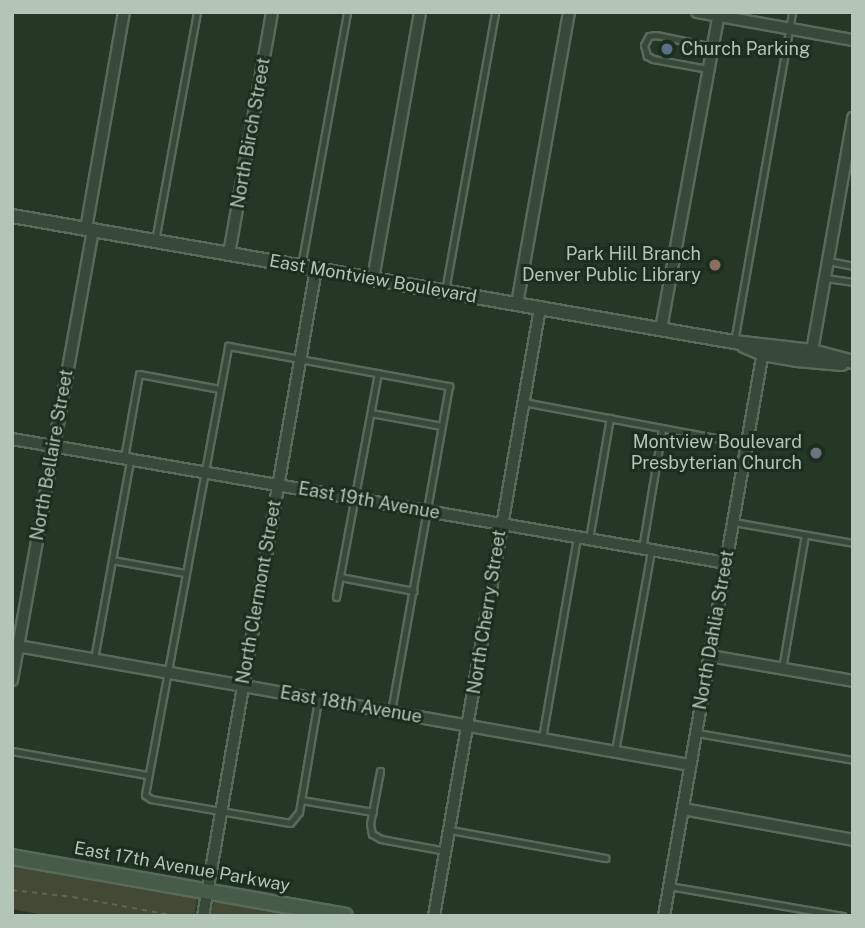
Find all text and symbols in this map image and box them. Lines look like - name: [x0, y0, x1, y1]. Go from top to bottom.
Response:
- place label: Church Parking: [681, 38, 810, 60]
- marker: Church Parking: [659, 41, 675, 57]
- street label: North Birch Street: [227, 56, 275, 210]
- place label: Park Hill Branch Denver Public Library: [522, 244, 701, 286]
- street label: East Montview Boulevard: [267, 250, 479, 308]
- marker: Park Hill Branch Denver Public Library: [707, 257, 723, 273]
- street label: North Bellaire Street: [26, 368, 78, 542]
- place label: Montview Boulevard Presbyterian Church: [631, 432, 802, 474]
- marker: Montview Boulevard Presbyterian Church: [808, 445, 824, 461]
- street label: East 19th Avenue: [297, 478, 441, 524]
- street label: North Clermont Street: [232, 498, 286, 686]
- street label: North Cherry Street: [463, 528, 511, 696]
- street label: North Dahlia Street: [689, 549, 739, 711]
- street label: East 18th Avenue: [278, 682, 424, 728]
- street label: East 17th Avenue Parkway: [72, 837, 292, 897]

